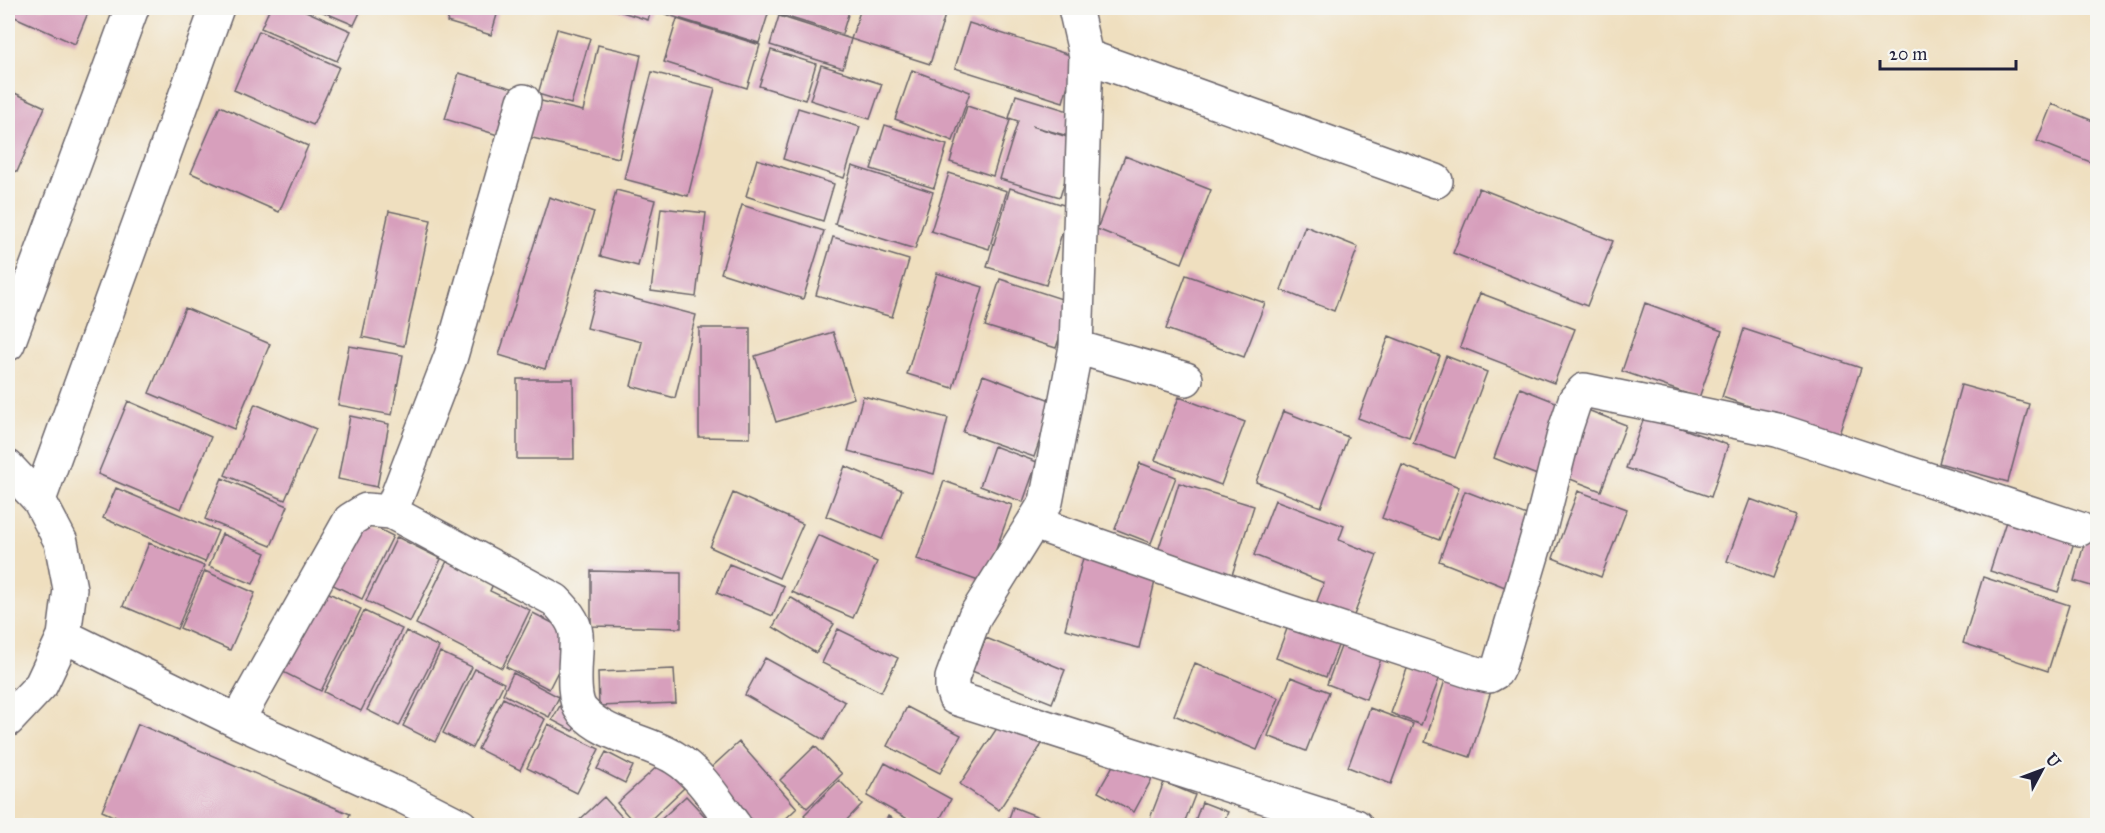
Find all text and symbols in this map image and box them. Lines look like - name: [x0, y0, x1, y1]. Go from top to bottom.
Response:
- scale bar: [1880, 33, 2016, 71]
- text: 20 m: [1889, 43, 1927, 65]
- north arrow: [2012, 740, 2072, 800]
- text: U: [2042, 749, 2064, 772]

